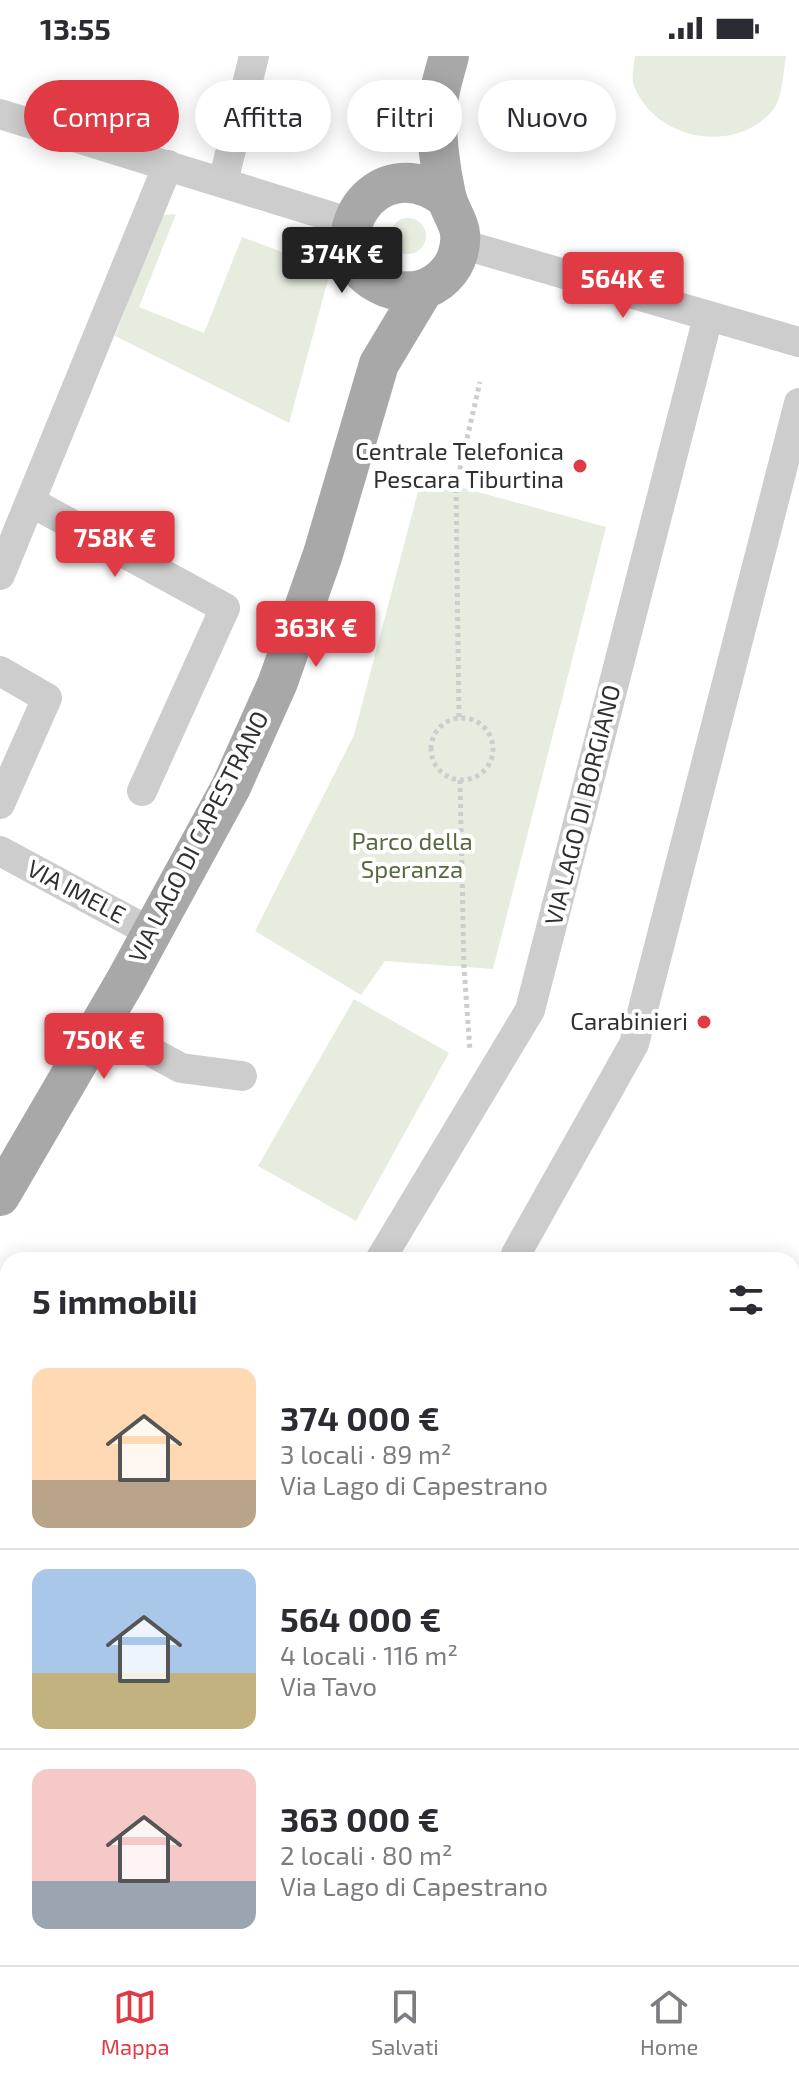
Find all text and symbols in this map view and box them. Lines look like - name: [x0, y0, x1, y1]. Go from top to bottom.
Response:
- text: 13:55: [40, 10, 111, 46]
- chip: Compra: [24, 80, 179, 152]
- chip: Affitta: [195, 80, 331, 152]
- chip: Filtri: [347, 80, 462, 152]
- chip: Nuovo: [478, 80, 616, 152]
- pin: 374K €: [277, 227, 407, 295]
- text: 374K €: [300, 237, 384, 268]
- pin: 564K €: [558, 252, 688, 320]
- text: 564K €: [581, 262, 665, 293]
- place label: Centrale Telefonica Pescara Tiburtina: [355, 436, 564, 493]
- marker: Centrale Telefonica Pescara Tiburtina: [571, 457, 589, 475]
- pin: 758K €: [50, 511, 180, 579]
- text: 758K €: [74, 521, 156, 552]
- pin: 363K €: [251, 601, 381, 669]
- text: 363K €: [274, 611, 358, 642]
- street label: VIA LAGO DI BORGIANO: [538, 681, 625, 928]
- street label: VIA LAGO DI CAPESTRANO: [122, 706, 274, 967]
- park label: Parco della Speranza: [351, 826, 473, 883]
- street label: VIA IMELE: [23, 853, 131, 929]
- place label: Carabinieri: [570, 1006, 688, 1035]
- pin: 750K €: [39, 1013, 169, 1081]
- marker: Carabinieri: [695, 1013, 713, 1031]
- text: 750K €: [62, 1023, 146, 1054]
- icon: filters: [724, 1278, 768, 1322]
- text: 5 immobili: [32, 1280, 198, 1321]
- text: 374 000 €: [280, 1397, 440, 1438]
- icon: home: [96, 1400, 192, 1496]
- text: 3 locali · 89 m²: [280, 1438, 452, 1469]
- text: Via Lago di Capestrano: [280, 1469, 548, 1500]
- text: 564 000 €: [280, 1598, 441, 1639]
- icon: home: [96, 1601, 192, 1697]
- text: 4 locali · 116 m²: [280, 1639, 458, 1670]
- text: Via Tavo: [280, 1670, 377, 1701]
- text: 363 000 €: [280, 1798, 440, 1839]
- icon: home: [96, 1801, 192, 1897]
- text: 2 locali · 80 m²: [280, 1839, 453, 1870]
- text: Via Lago di Capestrano: [280, 1870, 548, 1901]
- tab: Mappa: [101, 1985, 170, 2059]
- tab: Salvati: [371, 1985, 439, 2059]
- tab: Home: [640, 1985, 698, 2059]

